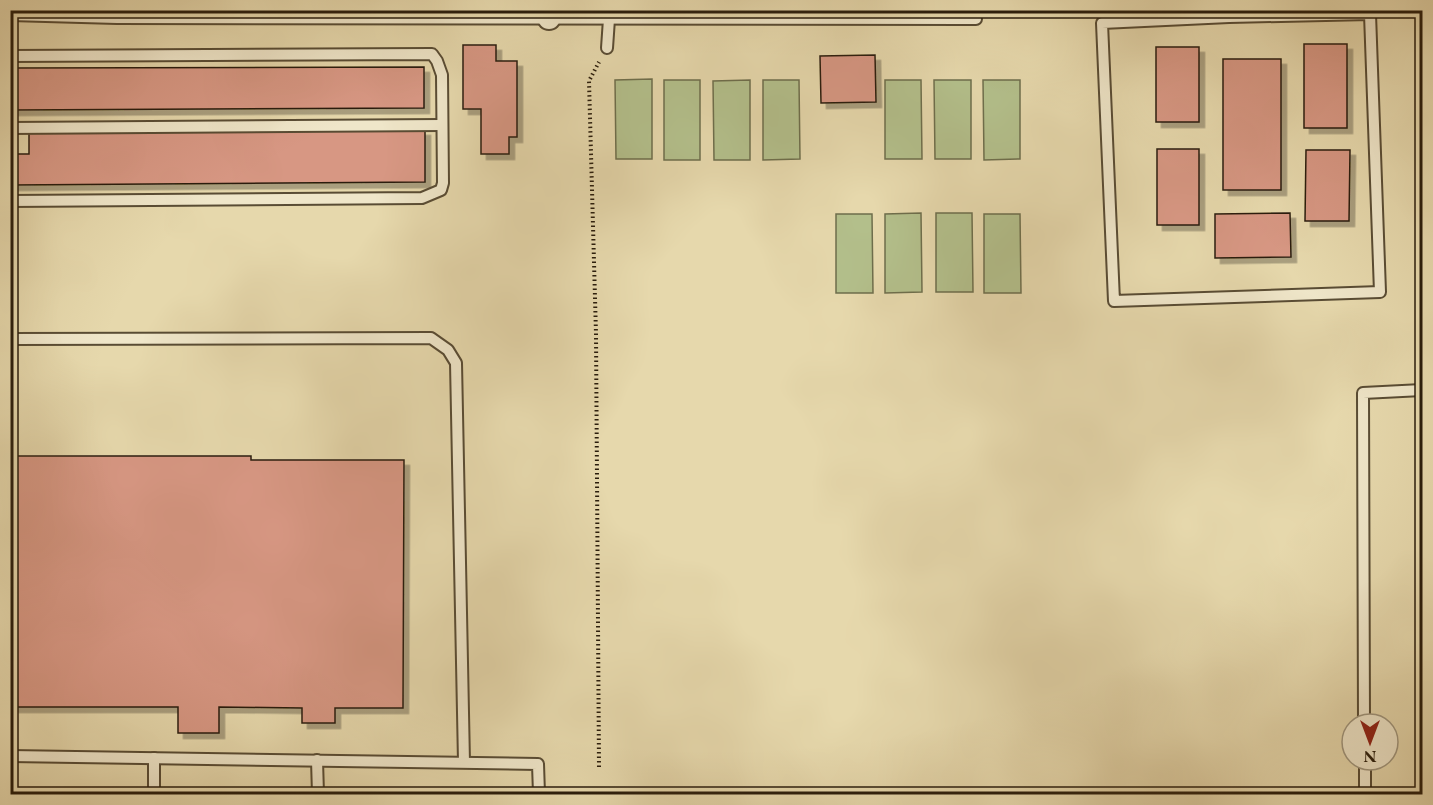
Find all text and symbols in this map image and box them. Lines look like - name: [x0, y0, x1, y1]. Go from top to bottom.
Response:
- north arrow: [1340, 712, 1400, 772]
- text: N: [1363, 746, 1376, 767]

